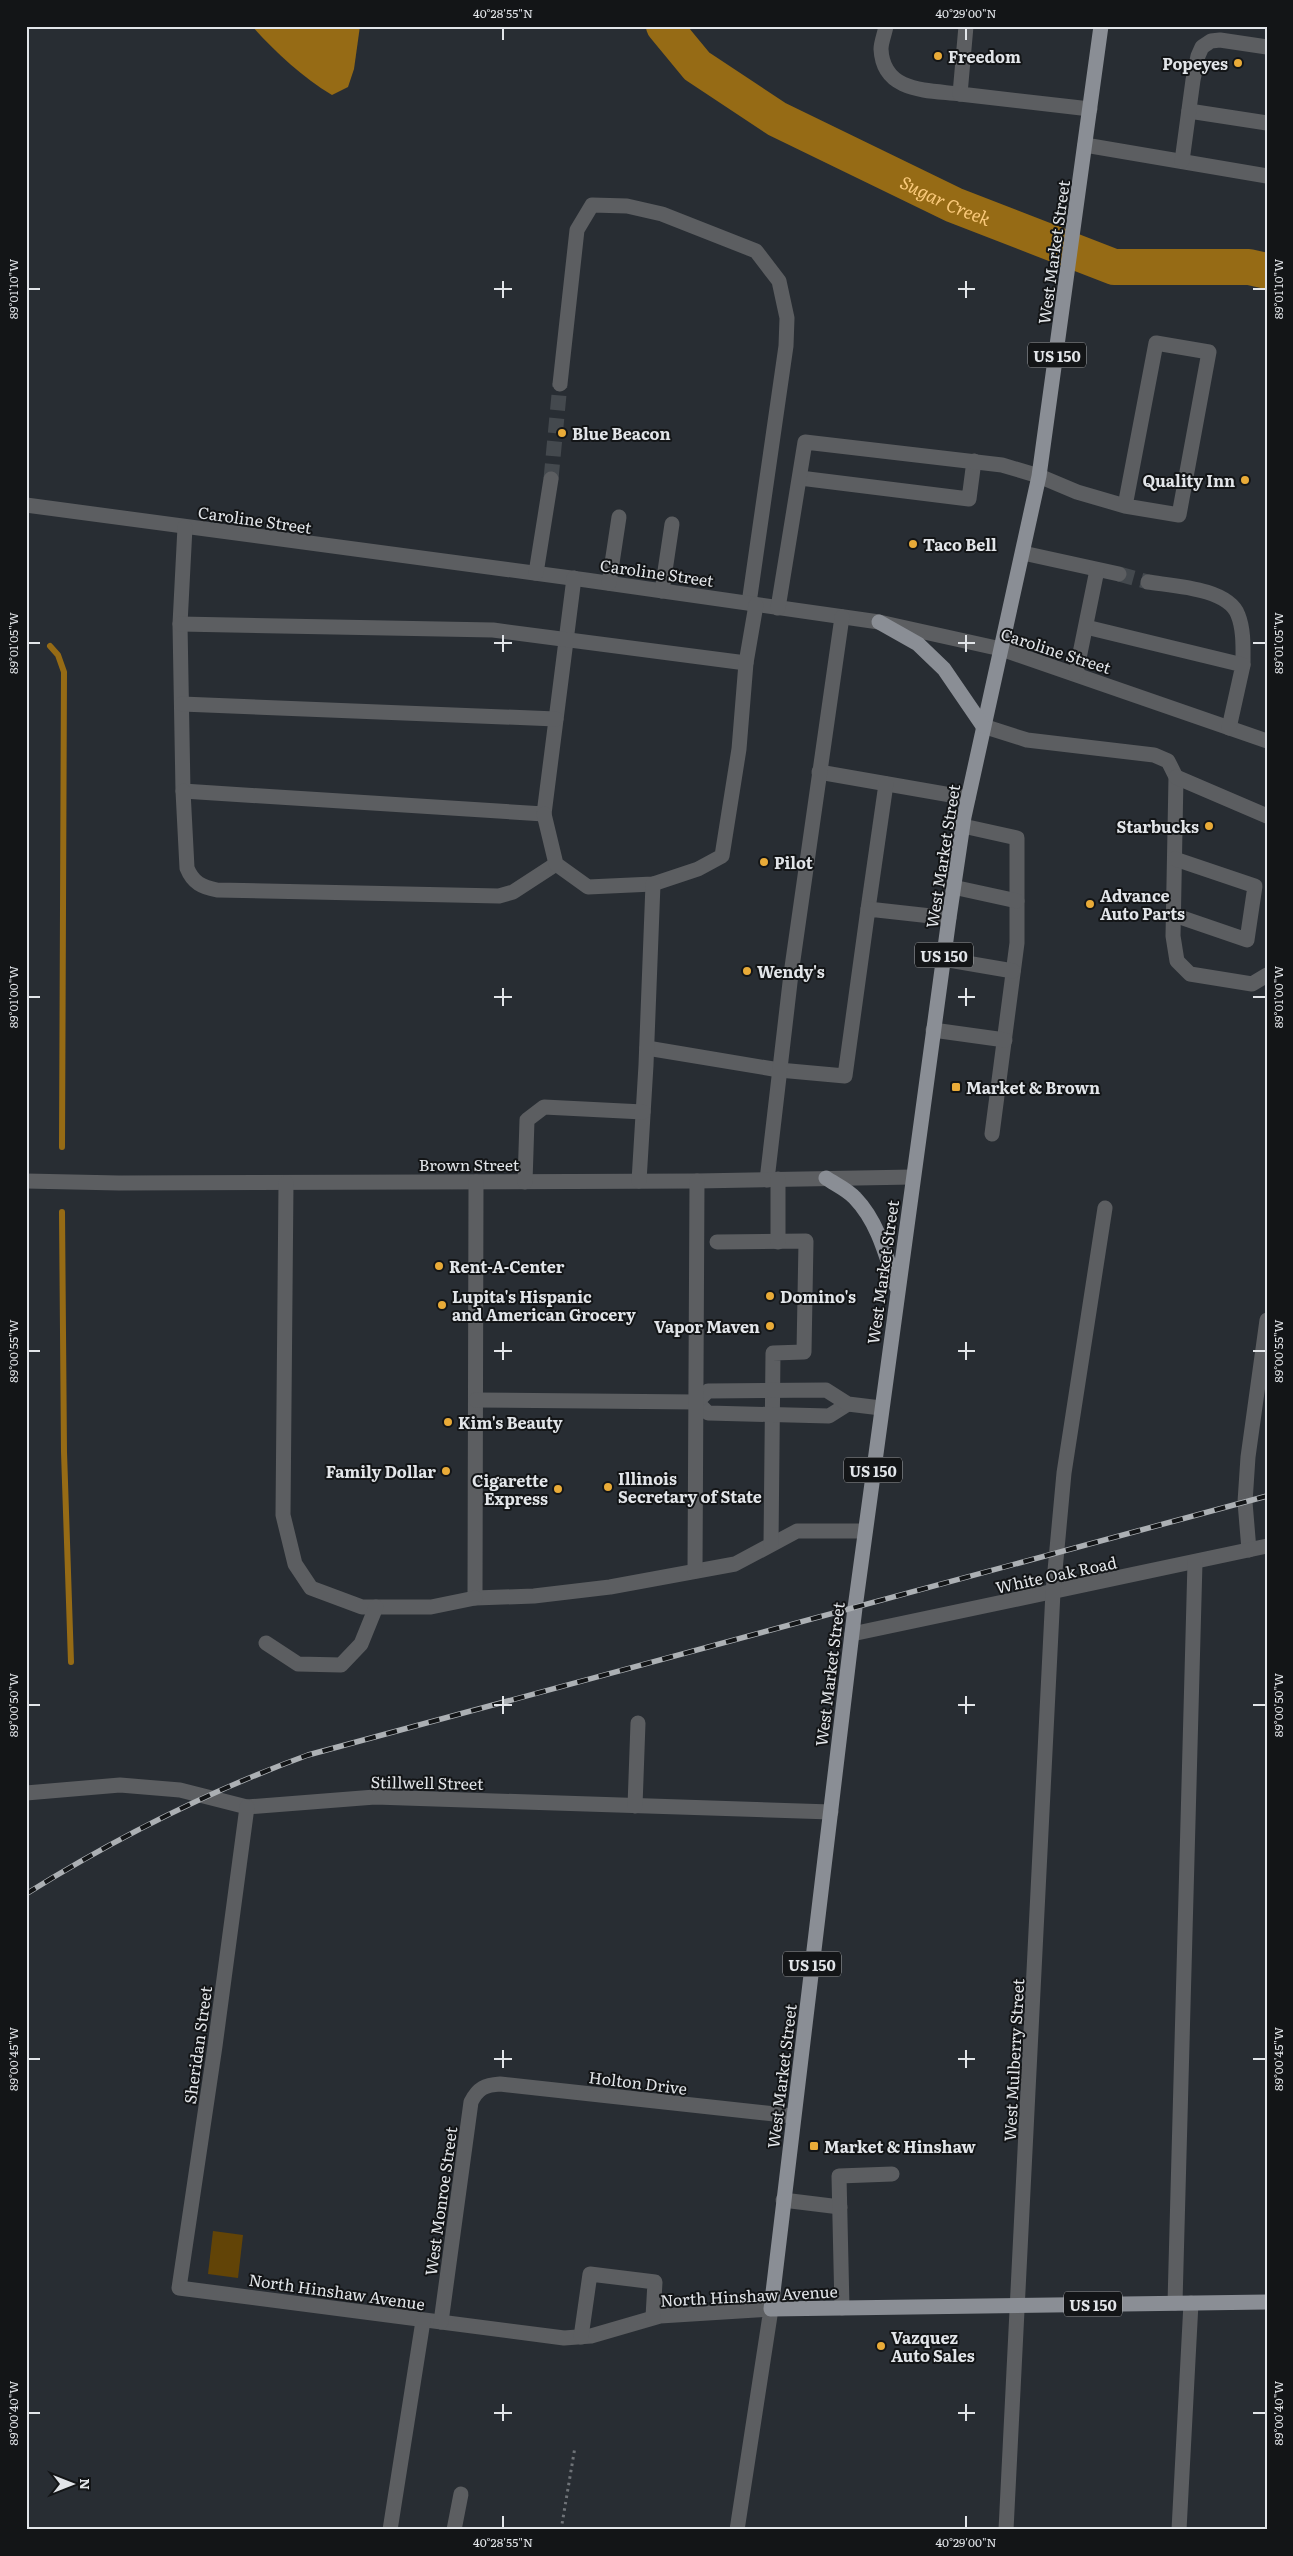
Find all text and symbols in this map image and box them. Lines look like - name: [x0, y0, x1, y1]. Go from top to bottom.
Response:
- text: 40°28'55"N: [473, 4, 533, 22]
- text: 40°29'00"N: [935, 4, 997, 22]
- place label: Freedom: [948, 44, 1021, 68]
- marker: Freedom: [932, 50, 944, 62]
- place label: Popeyes: [1162, 51, 1228, 75]
- marker: Popeyes: [1232, 57, 1244, 69]
- water label: Sugar Creek: [896, 168, 995, 232]
- street label: West Market Street: [1031, 178, 1075, 326]
- text: 89°01'10"W: [4, 259, 22, 319]
- text: 89°01'10"W: [1269, 259, 1287, 319]
- road number: US 150: [1028, 342, 1086, 368]
- place label: Blue Beacon: [572, 421, 671, 445]
- marker: Blue Beacon: [556, 427, 568, 439]
- place label: Quality Inn: [1142, 468, 1235, 492]
- marker: Quality Inn: [1239, 474, 1251, 486]
- street label: Caroline Street: [197, 499, 314, 539]
- place label: Taco Bell: [923, 532, 997, 556]
- marker: Taco Bell: [907, 538, 919, 550]
- street label: Caroline Street: [599, 552, 716, 592]
- text: 89°01'05"W: [4, 612, 22, 674]
- text: 89°01'05"W: [1269, 612, 1287, 674]
- street label: Caroline Street: [998, 621, 1115, 679]
- street label: West Market Street: [919, 782, 965, 930]
- place label: Starbucks: [1117, 814, 1199, 838]
- marker: Starbucks: [1203, 820, 1215, 832]
- place label: Pilot: [774, 850, 813, 874]
- marker: Pilot: [758, 856, 770, 868]
- place label: Advance Auto Parts: [1100, 883, 1185, 925]
- marker: Advance Auto Parts: [1084, 898, 1096, 910]
- road number: US 150: [915, 942, 973, 968]
- place label: Wendy's: [757, 959, 825, 983]
- marker: Wendy's: [741, 965, 753, 977]
- text: 89°01'00"W: [4, 966, 22, 1028]
- text: 89°01'00"W: [1269, 966, 1287, 1028]
- place label: Market & Brown: [966, 1075, 1100, 1099]
- marker: Market & Brown: [950, 1081, 962, 1093]
- street label: Brown Street: [419, 1152, 520, 1176]
- street label: West Market Street: [860, 1198, 904, 1346]
- place label: Rent-A-Center: [449, 1254, 565, 1278]
- marker: Rent-A-Center: [433, 1260, 445, 1272]
- place label: Lupita's Hispanic and American Grocery: [452, 1284, 636, 1326]
- place label: Domino's: [780, 1284, 856, 1308]
- marker: Domino's: [764, 1290, 776, 1302]
- marker: Lupita's Hispanic and American Grocery: [436, 1299, 448, 1311]
- place label: Vapor Maven: [654, 1314, 760, 1338]
- text: 89°00'55"W: [4, 1319, 22, 1383]
- text: 89°00'55"W: [1269, 1319, 1287, 1383]
- marker: Vapor Maven: [764, 1320, 776, 1332]
- place label: Kim's Beauty: [458, 1410, 563, 1434]
- marker: Kim's Beauty: [442, 1416, 454, 1428]
- road number: US 150: [844, 1458, 902, 1482]
- place label: Family Dollar: [326, 1459, 436, 1483]
- marker: Family Dollar: [440, 1465, 452, 1477]
- place label: Illinois Secretary of State: [618, 1466, 762, 1508]
- place label: Cigarette Express: [472, 1468, 548, 1510]
- marker: Illinois Secretary of State: [602, 1481, 614, 1493]
- marker: Cigarette Express: [552, 1483, 564, 1495]
- street label: White Oak Road: [993, 1549, 1119, 1599]
- street label: West Market Street: [808, 1600, 850, 1748]
- text: 89°00'50"W: [4, 1673, 22, 1737]
- text: 89°00'50"W: [1269, 1673, 1287, 1737]
- street label: Stillwell Street: [370, 1769, 484, 1795]
- road number: US 150: [783, 1952, 841, 1976]
- street label: West Mulberry Street: [997, 1978, 1029, 2142]
- street label: Sheridan Street: [177, 1984, 217, 2106]
- street label: West Market Street: [760, 2002, 802, 2150]
- text: 89°00'45"W: [4, 2027, 22, 2091]
- text: 89°00'45"W: [1269, 2027, 1287, 2091]
- street label: Holton Drive: [587, 2064, 689, 2100]
- street label: West Monroe Street: [418, 2124, 462, 2277]
- place label: Market & Hinshaw: [824, 2134, 976, 2158]
- marker: Market & Hinshaw: [808, 2140, 820, 2152]
- street label: North Hinshaw Avenue: [247, 2267, 427, 2315]
- street label: North Hinshaw Avenue: [660, 2278, 838, 2312]
- road number: US 150: [1064, 2292, 1122, 2316]
- place label: Vazquez Auto Sales: [891, 2325, 975, 2367]
- marker: Vazquez Auto Sales: [875, 2340, 887, 2352]
- text: 89°00'40"W: [4, 2381, 22, 2445]
- text: 89°00'40"W: [1269, 2381, 1287, 2445]
- north arrow: [48, 2458, 98, 2508]
- text: N: [76, 2478, 96, 2490]
- text: 40°28'55"N: [473, 2533, 533, 2551]
- text: 40°29'00"N: [935, 2533, 997, 2551]

